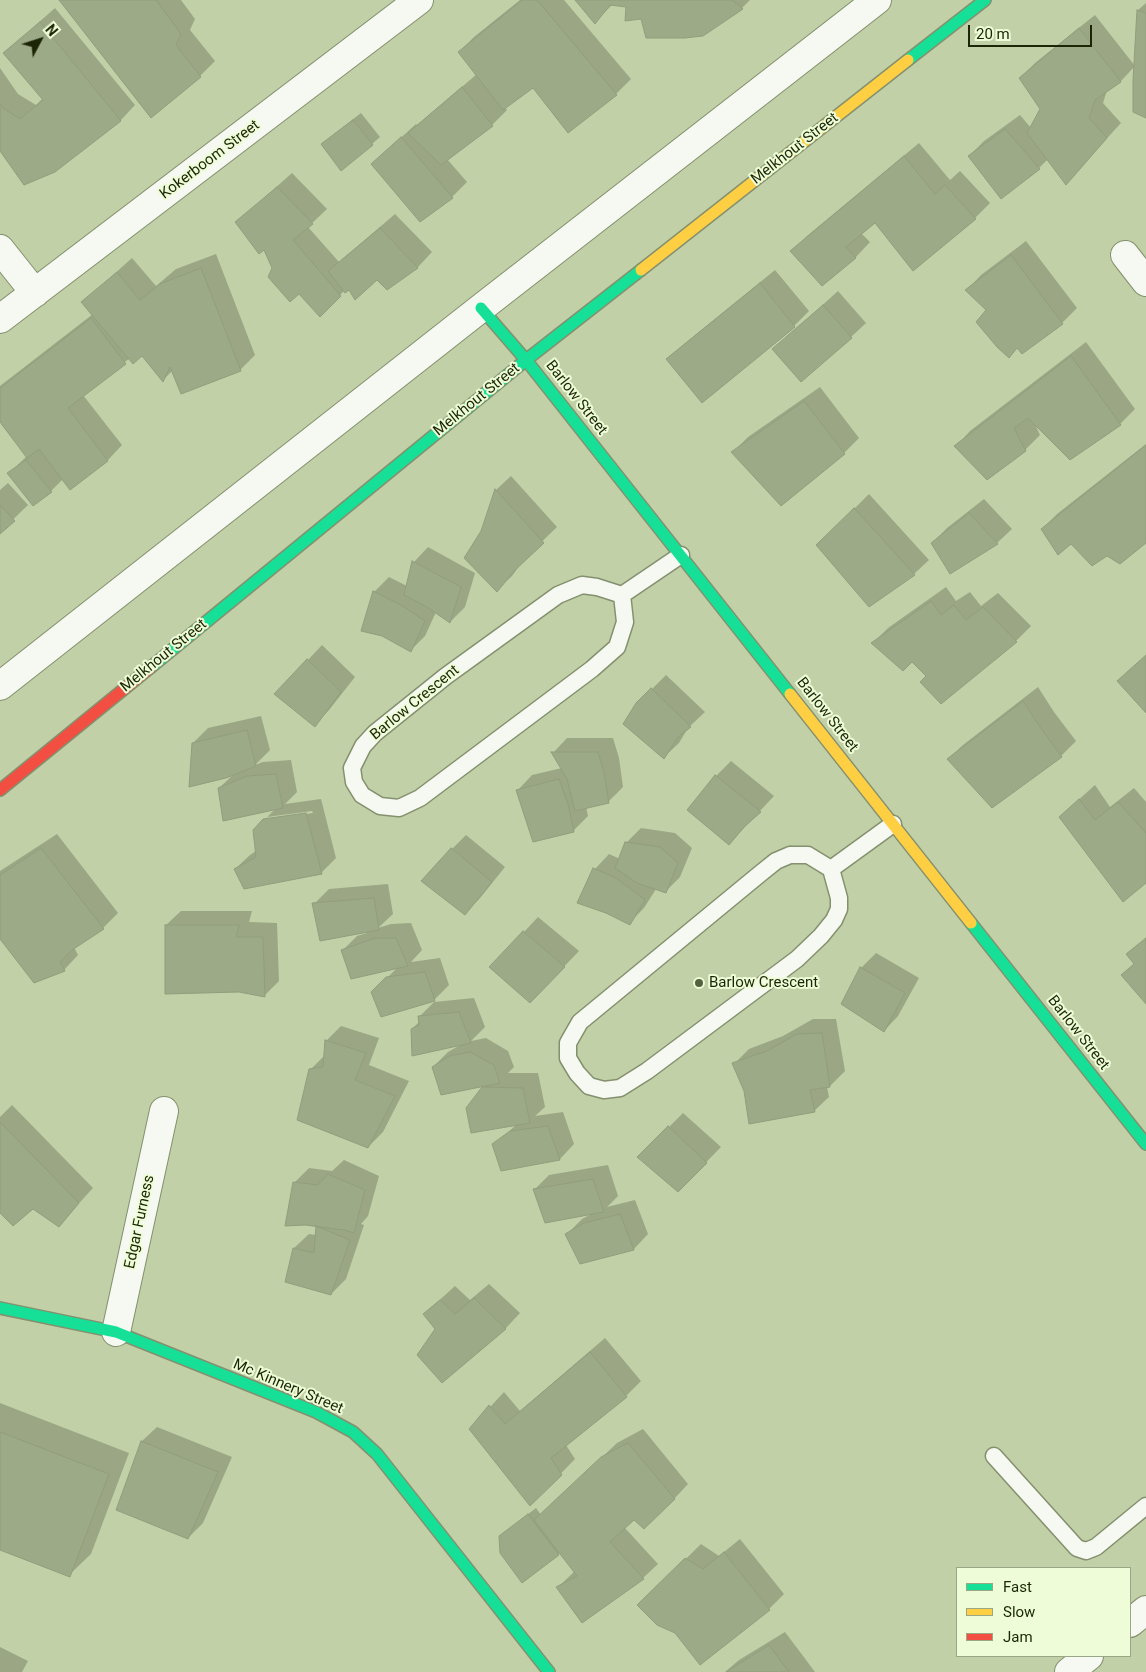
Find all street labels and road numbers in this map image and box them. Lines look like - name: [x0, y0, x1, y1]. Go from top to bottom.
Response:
- street label: Melkhout Street: [748, 109, 842, 189]
- street label: Kokerboom Street: [157, 117, 263, 203]
- street label: Barlow Street: [541, 357, 611, 439]
- street label: Melkhout Street: [430, 360, 524, 440]
- street label: Melkhout Street: [117, 616, 211, 696]
- street label: Barlow Crescent: [367, 662, 463, 744]
- street label: Barlow Street: [792, 674, 862, 756]
- street label: Barlow Street: [1043, 992, 1113, 1074]
- street label: Edgar Furness: [121, 1173, 159, 1271]
- street label: Mc Kinnery Street: [230, 1356, 346, 1418]

